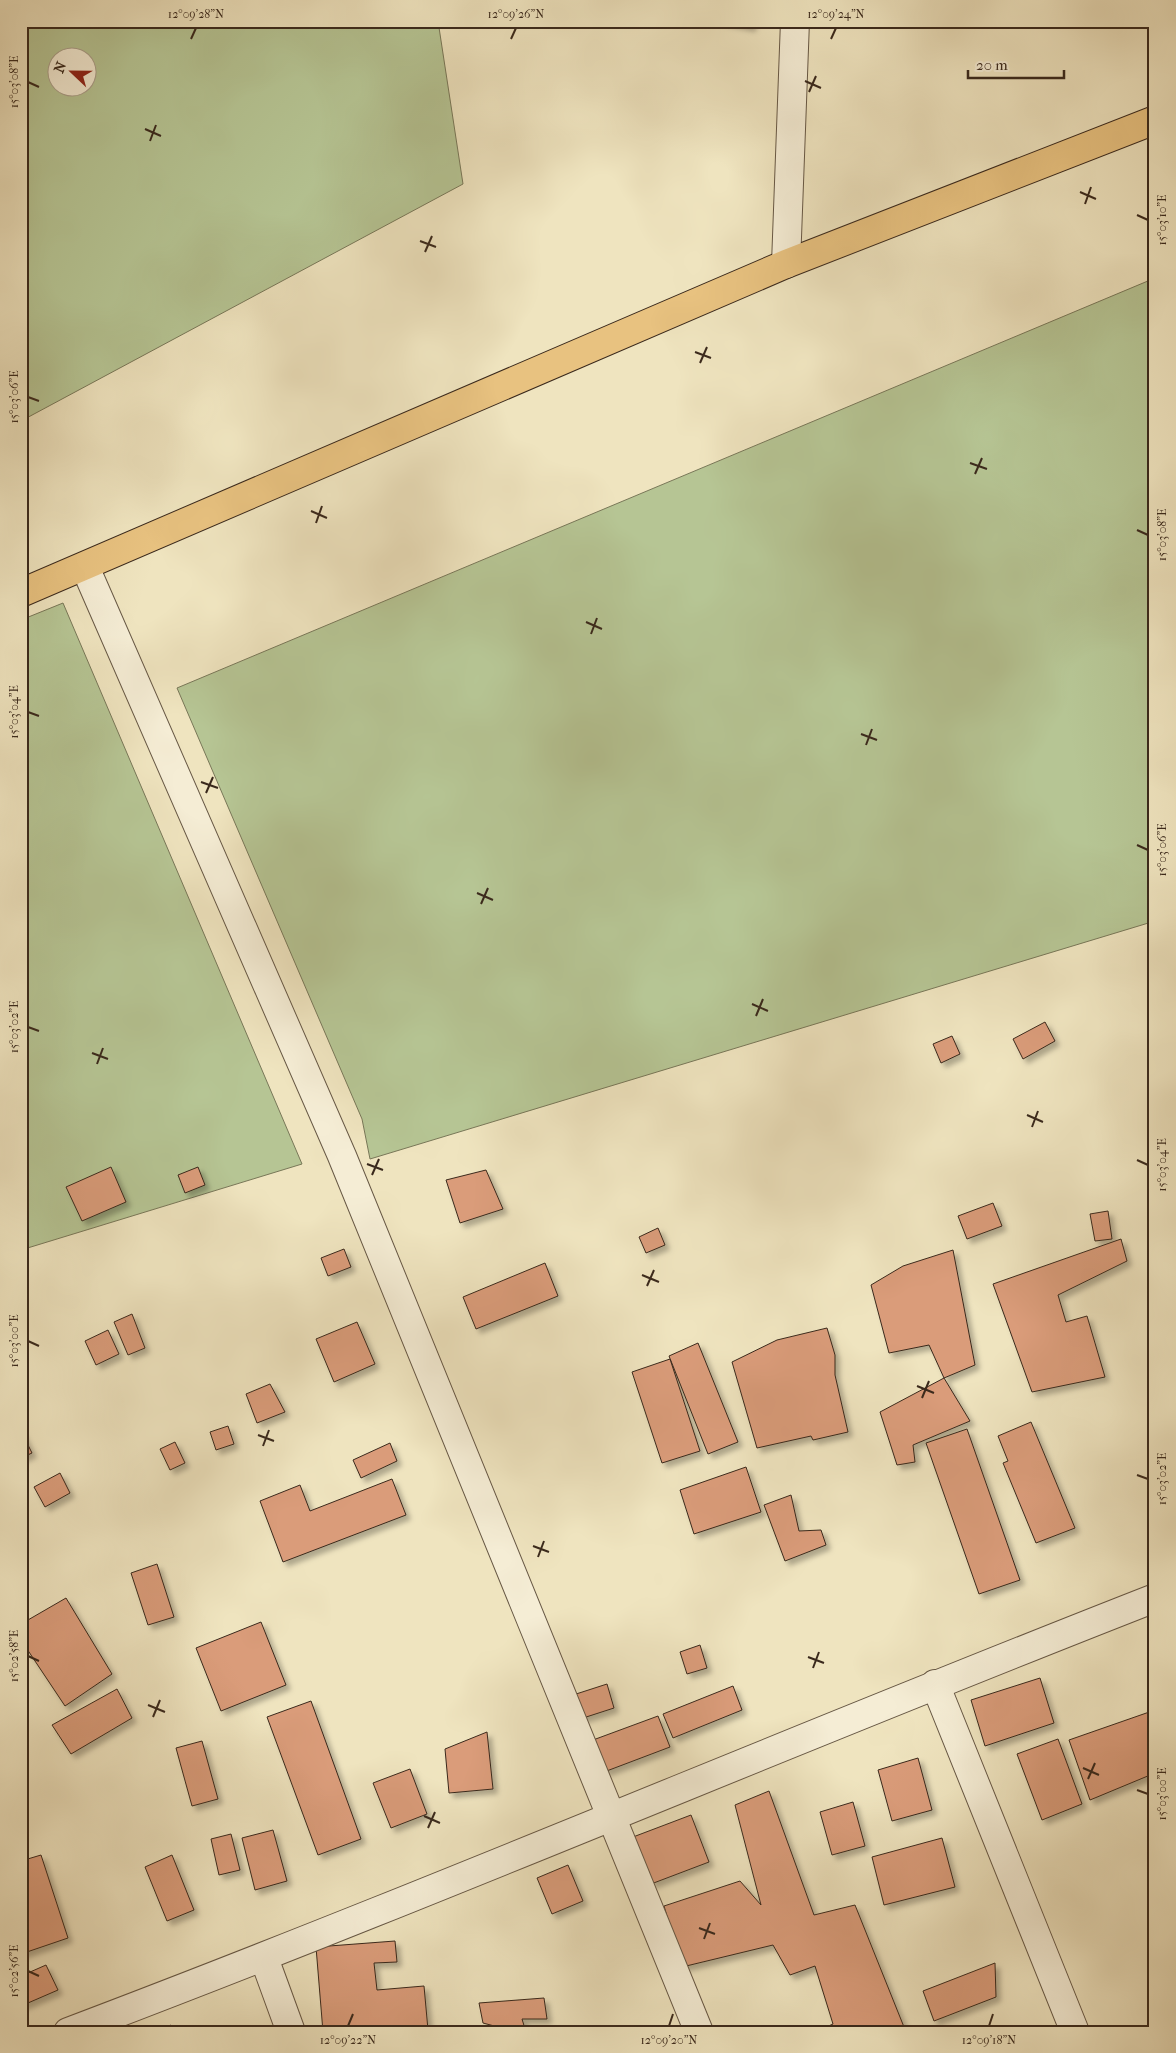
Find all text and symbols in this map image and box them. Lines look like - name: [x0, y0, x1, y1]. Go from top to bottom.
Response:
- text: 12°09'28"N: [168, 7, 224, 21]
- text: 12°09'26"N: [488, 7, 544, 21]
- text: 12°09'24"N: [807, 7, 865, 21]
- north arrow: [48, 48, 98, 98]
- scale bar: [968, 48, 1065, 80]
- text: 15°03'08"E: [7, 56, 21, 108]
- text: 20 m: [976, 56, 1008, 74]
- text: N: [51, 59, 70, 75]
- text: 15°03'10"E: [1155, 195, 1169, 245]
- text: 15°03'06"E: [7, 370, 21, 424]
- text: 15°03'08"E: [1155, 509, 1169, 561]
- text: 15°03'04"E: [7, 685, 21, 739]
- text: 15°03'06"E: [1155, 823, 1169, 877]
- text: 15°03'02"E: [7, 1001, 21, 1053]
- text: 15°03'04"E: [1155, 1138, 1169, 1192]
- text: 15°03'00"E: [7, 1314, 21, 1368]
- text: 15°03'02"E: [1155, 1453, 1169, 1505]
- text: 15°02'58"E: [7, 1630, 21, 1682]
- text: 15°03'00"E: [1155, 1767, 1169, 1821]
- text: 15°02'56"E: [7, 1945, 21, 1997]
- text: 12°09'22"N: [320, 2033, 376, 2047]
- text: 12°09'20"N: [641, 2033, 697, 2047]
- text: 12°09'18"N: [962, 2033, 1016, 2047]

